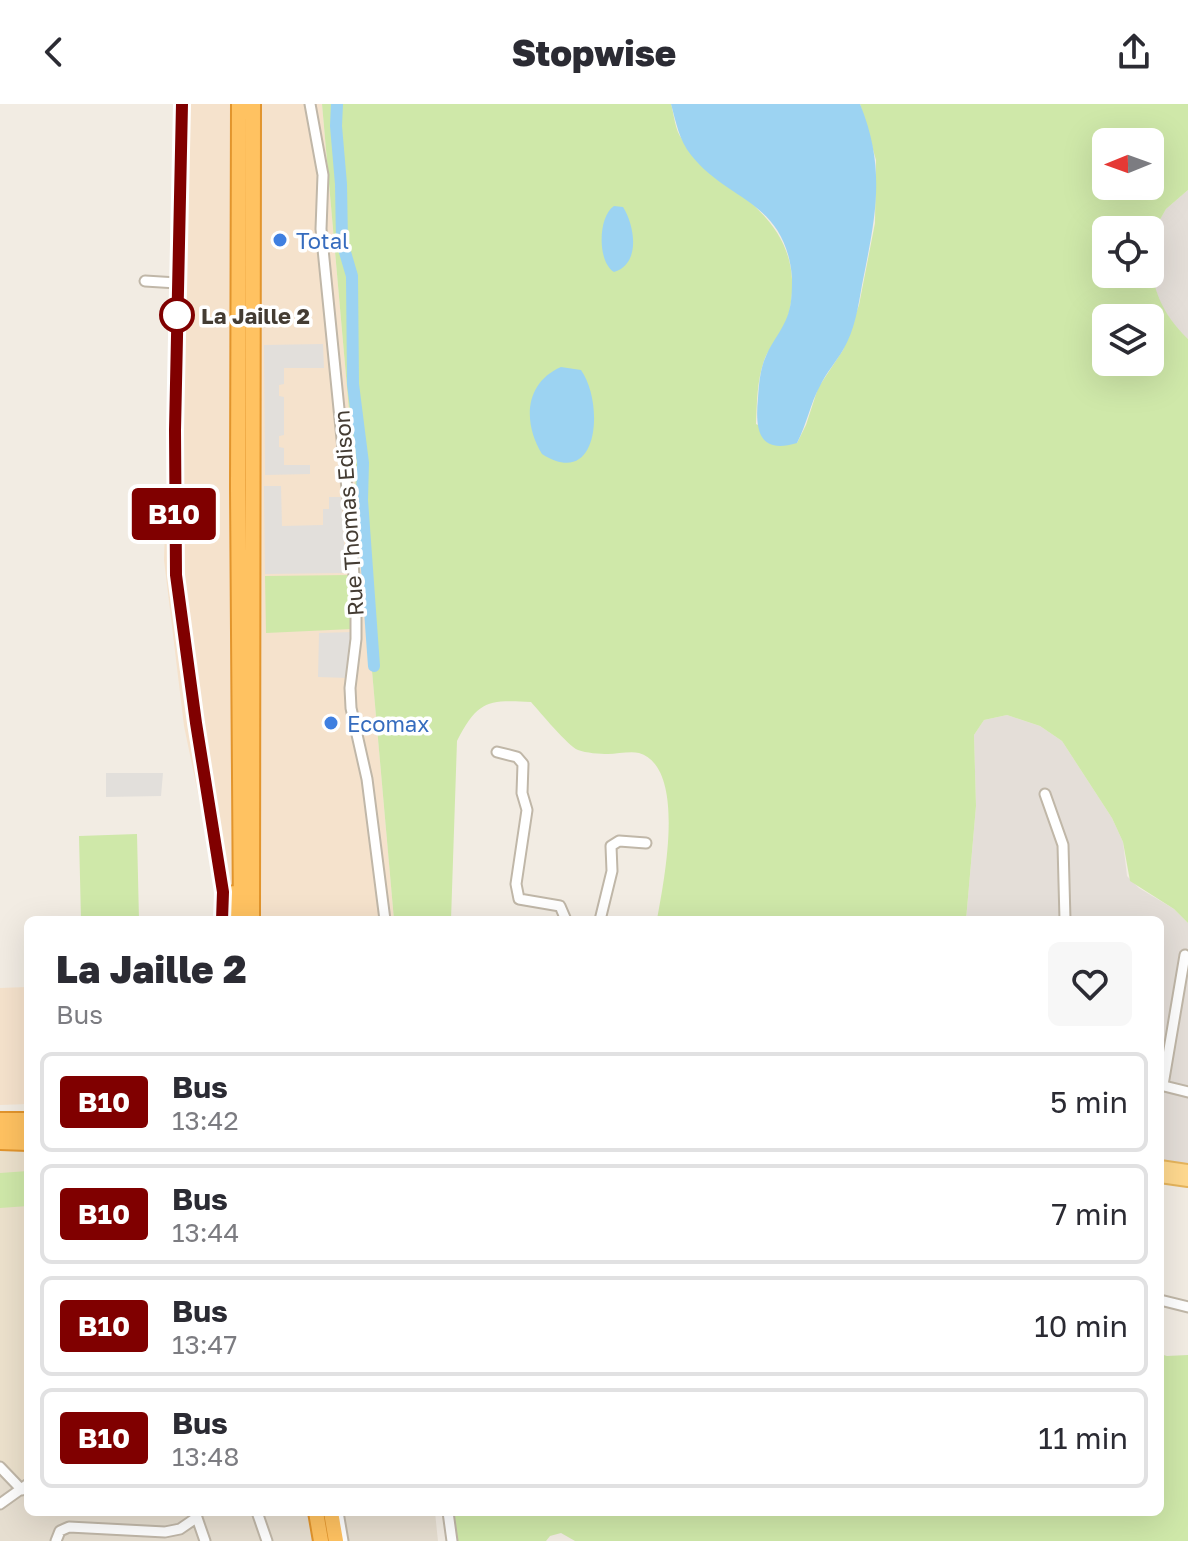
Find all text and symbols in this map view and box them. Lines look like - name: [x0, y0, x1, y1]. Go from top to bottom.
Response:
- icon: back: [32, 30, 76, 74]
- icon: share: [1112, 30, 1156, 74]
- text: Stopwise: [512, 31, 676, 74]
- north arrow: [1092, 128, 1164, 200]
- map controls: [1092, 128, 1164, 376]
- button: locate: [1092, 216, 1164, 288]
- place label: Total: [296, 227, 349, 254]
- marker: Total: [271, 231, 289, 249]
- marker: La Jaille 2: [160, 298, 194, 332]
- place label: La Jaille 2: [201, 302, 310, 329]
- button: layers: [1092, 304, 1164, 376]
- street label: Rue Thomas Edison: [327, 409, 369, 617]
- line badge: B10: [128, 488, 220, 540]
- text: B10: [148, 497, 200, 530]
- place label: Ecomax: [347, 710, 429, 737]
- marker: Ecomax: [322, 714, 340, 732]
- button: heart: [1048, 942, 1132, 1026]
- text: La Jaille 2: [56, 946, 247, 991]
- text: Bus: [56, 999, 103, 1030]
- text: Bus: [172, 1069, 228, 1105]
- text: 5 min: [1050, 1084, 1128, 1120]
- text: B10: [78, 1085, 130, 1118]
- text: 13:42: [172, 1105, 239, 1136]
- text: Bus: [172, 1181, 228, 1217]
- text: 7 min: [1052, 1196, 1128, 1232]
- text: B10: [78, 1197, 130, 1230]
- text: 13:44: [172, 1217, 239, 1248]
- text: Bus: [172, 1293, 228, 1329]
- text: 10 min: [1034, 1308, 1128, 1344]
- text: B10: [78, 1309, 130, 1342]
- text: 13:47: [172, 1329, 237, 1360]
- text: Bus: [172, 1405, 228, 1441]
- text: 11 min: [1038, 1420, 1128, 1456]
- text: B10: [78, 1421, 130, 1454]
- text: 13:48: [172, 1441, 239, 1472]

